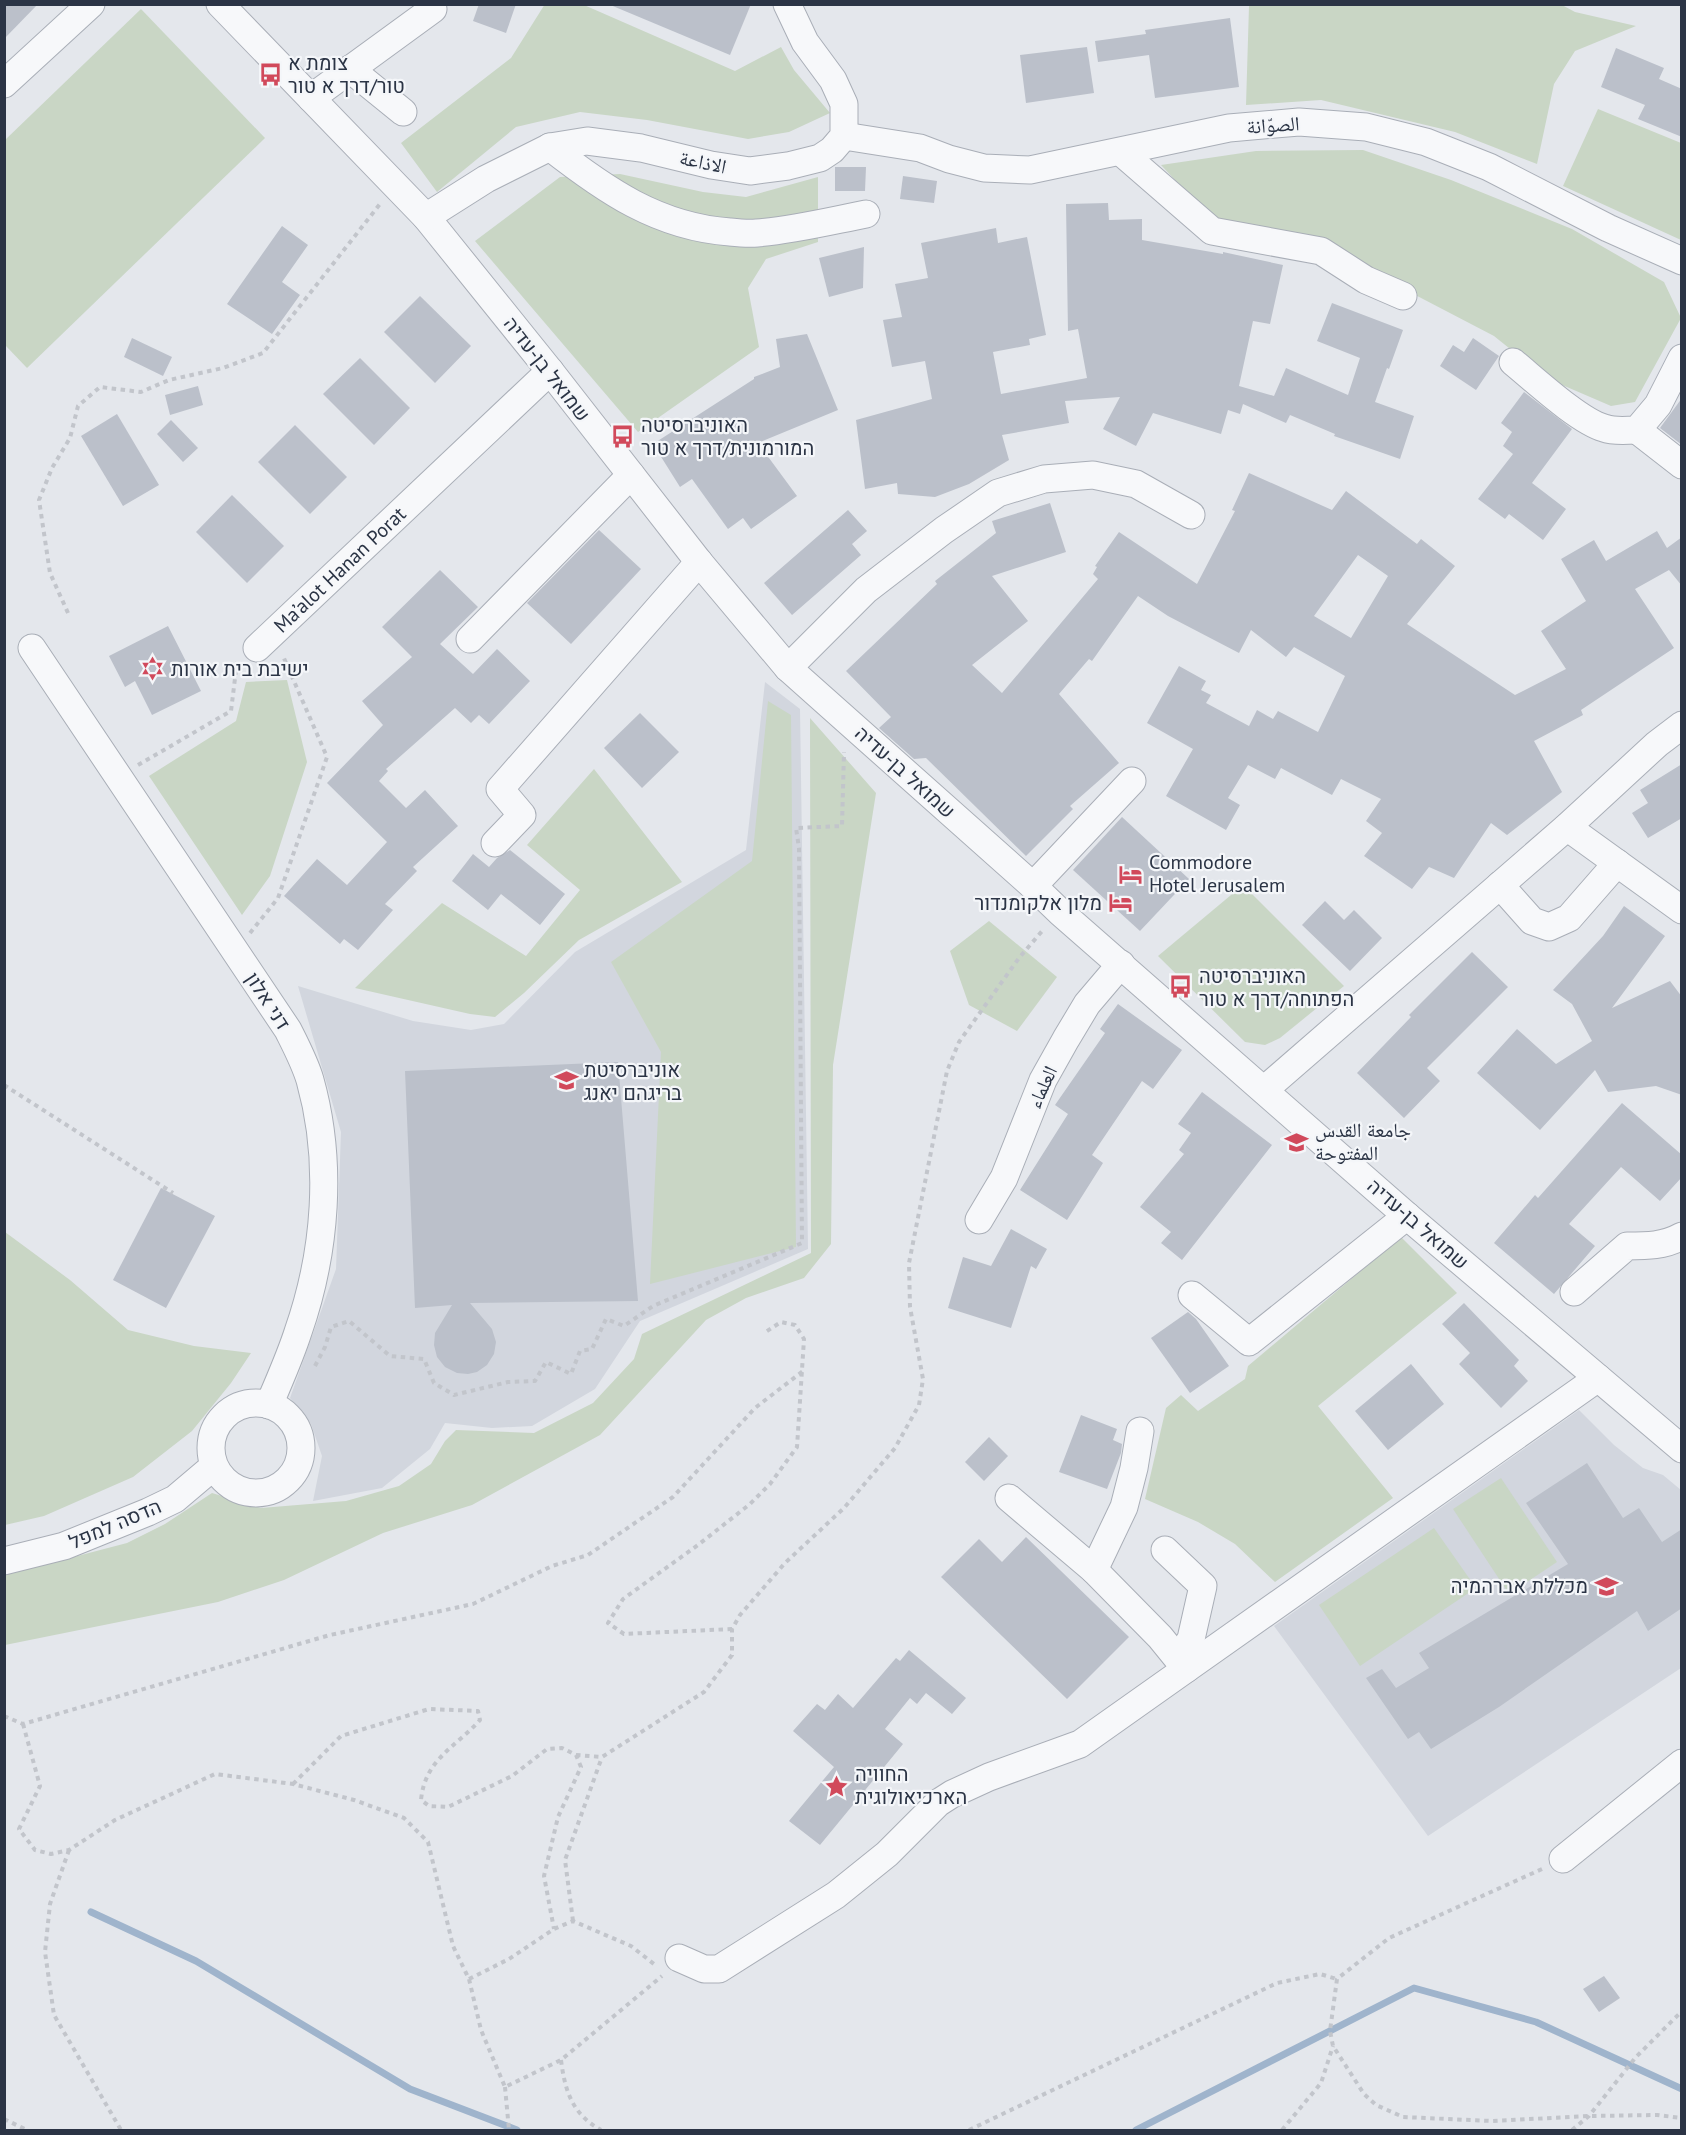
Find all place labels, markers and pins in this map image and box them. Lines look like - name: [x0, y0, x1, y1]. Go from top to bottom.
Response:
- place label: צומת א טור/דרך א טור: [288, 50, 405, 99]
- bus stop icon: צומת א טור/דרך א טור: [257, 61, 283, 87]
- place label: האוניברסיטה המורמונית/דרך א טור: [641, 412, 814, 461]
- bus stop icon: האוניברסיטה המורמונית/דרך א טור: [610, 424, 636, 450]
- synagogue icon: ישיבת בית אורות: [140, 656, 166, 682]
- place label: ישיבת בית אורות: [171, 656, 309, 682]
- place label: Commodore Hotel Jerusalem: [1149, 849, 1285, 898]
- hotel icon: Commodore Hotel Jerusalem: [1118, 861, 1144, 887]
- place label: מלון אלקומנדור: [975, 890, 1102, 916]
- hotel icon: מלון אלקומנדור: [1107, 890, 1133, 916]
- place label: האוניברסיטה הפתוחה/דרך א טור: [1199, 963, 1354, 1012]
- bus stop icon: האוניברסיטה הפתוחה/דרך א טור: [1168, 974, 1194, 1000]
- place label: אוניברסיטת בריגהם יאנג: [584, 1057, 682, 1106]
- school or university icon: אוניברסיטת בריגהם יאנג: [553, 1068, 579, 1094]
- place label: جامعة القدس المفتوحة: [1315, 1117, 1411, 1166]
- school or university icon: جامعة القدس المفتوحة: [1284, 1129, 1310, 1155]
- place label: מכללת אברהמיה: [1451, 1573, 1588, 1599]
- school or university icon: מכללת אברהמיה: [1593, 1573, 1619, 1599]
- place label: החוויה הארכיאולוגית: [855, 1761, 967, 1810]
- place icon: החוויה הארכיאולוגית: [824, 1773, 850, 1799]

